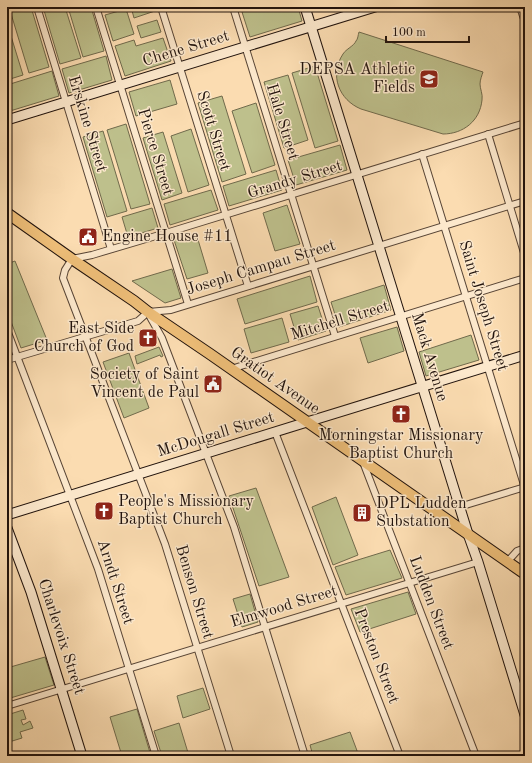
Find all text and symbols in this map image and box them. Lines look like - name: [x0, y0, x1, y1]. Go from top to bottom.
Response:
- scale bar: [386, 18, 469, 44]
- text: 100 m: [392, 27, 426, 39]
- street label: Chene Street: [141, 28, 232, 70]
- place label: DEPSA Athletic Fields: [299, 62, 415, 96]
- school or university icon: DEPSA Athletic Fields: [418, 68, 440, 90]
- street label: Erskine Street: [65, 74, 109, 175]
- street label: Hale Street: [263, 82, 301, 163]
- street label: Scott Street: [193, 89, 233, 173]
- street label: Pierce Street: [134, 106, 176, 198]
- street label: Grandy Street: [246, 158, 345, 202]
- public building icon: Engine House #11: [77, 226, 99, 248]
- place label: Engine House #11: [102, 229, 233, 245]
- street label: Joseph Campau Street: [184, 238, 338, 298]
- street label: Saint Joseph Street: [456, 239, 511, 374]
- street label: Mitchell Street: [289, 298, 391, 344]
- street label: Mack Avenue: [408, 311, 450, 403]
- place label: East Side Church of God: [34, 321, 134, 355]
- church icon: East Side Church of God: [137, 327, 159, 349]
- street label: Gratiot Avenue: [228, 344, 322, 418]
- place label: Society of Saint Vincent de Paul: [90, 367, 199, 401]
- public building icon: Society of Saint Vincent de Paul: [202, 373, 224, 395]
- church icon: Morningstar Missionary Baptist Church: [390, 403, 412, 425]
- street label: McDougall Street: [156, 409, 277, 460]
- place label: Morningstar Missionary Baptist Church: [318, 428, 484, 462]
- place label: People's Missionary Baptist Church: [118, 494, 255, 528]
- place label: DPL Ludden Substation: [376, 496, 467, 530]
- church icon: People's Missionary Baptist Church: [93, 500, 115, 522]
- building icon: DPL Ludden Substation: [351, 502, 373, 524]
- street label: Arndt Street: [94, 538, 136, 627]
- street label: Benson Street: [172, 543, 216, 641]
- street label: Ludden Street: [406, 554, 456, 652]
- street label: Charlevoix Street: [35, 577, 87, 697]
- street label: Elmwood Street: [229, 583, 340, 631]
- street label: Preston Street: [350, 606, 402, 706]

